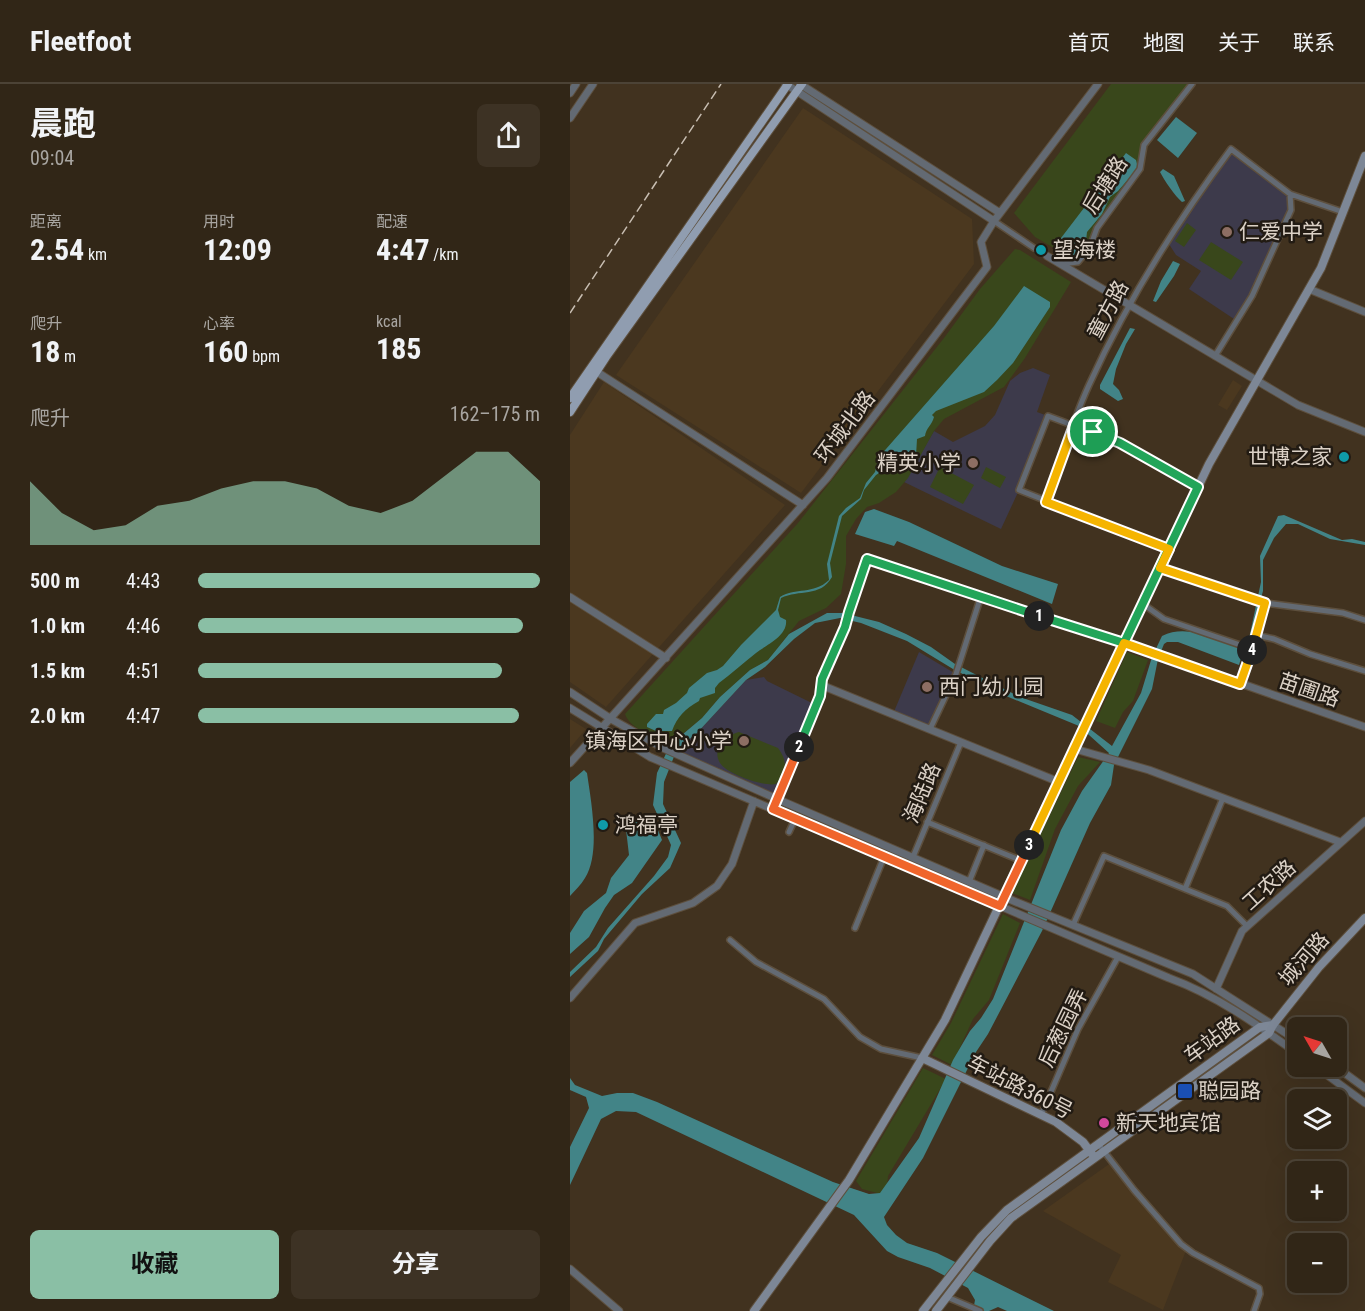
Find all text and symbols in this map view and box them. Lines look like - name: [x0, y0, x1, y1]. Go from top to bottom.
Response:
- text: Fleetfoot: [30, 25, 131, 58]
- text: 首页: [1068, 31, 1110, 55]
- text: 地图: [1143, 31, 1185, 55]
- text: 关于: [1218, 31, 1260, 55]
- text: 联系: [1293, 31, 1335, 55]
- text: 晨跑: [30, 104, 96, 143]
- button: share: [477, 104, 540, 167]
- text: 09:04: [30, 146, 74, 170]
- street label: 后塘路: [1078, 152, 1132, 218]
- text: 距离: [30, 212, 62, 231]
- text: 用时: [203, 212, 235, 231]
- text: 配速: [376, 212, 408, 231]
- place label: 仁爱中学: [1239, 220, 1323, 244]
- marker: 仁爱中学: [1220, 225, 1234, 239]
- text: 2.54: [30, 232, 84, 267]
- text: 12:09: [203, 232, 272, 267]
- text: 4:47: [376, 232, 430, 267]
- place label: 望海楼: [1053, 238, 1116, 262]
- marker: 望海楼: [1034, 243, 1048, 257]
- text: km: [84, 245, 107, 264]
- text: /km: [430, 245, 459, 264]
- street label: 童方路: [1083, 277, 1133, 343]
- text: kcal: [376, 312, 402, 331]
- text: 爬升: [30, 314, 62, 333]
- text: 心率: [203, 314, 235, 333]
- text: 185: [376, 331, 421, 366]
- text: 18: [30, 334, 60, 369]
- text: 160: [203, 334, 248, 369]
- text: m: [60, 347, 76, 366]
- text: bpm: [248, 347, 280, 366]
- street label: 环城北路: [810, 386, 880, 468]
- text: 162–175 m: [450, 402, 540, 426]
- text: 爬升: [30, 406, 70, 430]
- pin: [1067, 406, 1118, 457]
- icon: arrive: [1076, 415, 1109, 448]
- place label: 世博之家: [1248, 445, 1332, 469]
- marker: 世博之家: [1337, 450, 1351, 464]
- place label: 精英小学: [877, 451, 961, 475]
- marker: 精英小学: [966, 456, 980, 470]
- text: 500 m: [30, 569, 80, 593]
- text: 4:43: [126, 569, 160, 593]
- pin: 1: [1024, 601, 1054, 631]
- text: 1: [1035, 606, 1043, 625]
- text: 1.0 km: [30, 614, 85, 638]
- text: 4:46: [126, 614, 160, 638]
- pin: 4: [1237, 635, 1267, 665]
- text: 4: [1248, 640, 1256, 659]
- text: 1.5 km: [30, 659, 85, 683]
- text: 4:51: [126, 659, 160, 683]
- street label: 苗圃路: [1275, 668, 1343, 712]
- place label: 西门幼儿园: [939, 675, 1044, 699]
- marker: 西门幼儿园: [920, 680, 934, 694]
- text: 2.0 km: [30, 704, 85, 728]
- text: 4:47: [126, 704, 160, 728]
- place label: 镇海区中心小学: [585, 729, 732, 753]
- pin: 2: [784, 732, 814, 762]
- marker: 镇海区中心小学: [737, 734, 751, 748]
- text: 2: [795, 737, 803, 756]
- street label: 海陆路: [899, 759, 945, 827]
- place label: 鸿福亭: [615, 813, 678, 837]
- marker: 鸿福亭: [596, 818, 610, 832]
- pin: 3: [1014, 830, 1044, 860]
- text: 3: [1025, 835, 1033, 854]
- street label: 工农路: [1238, 855, 1300, 915]
- street label: 城河路: [1274, 927, 1334, 991]
- street label: 后葱园弄: [1034, 985, 1092, 1071]
- street label: 车站路: [1179, 1012, 1245, 1068]
- north arrow: [1287, 1017, 1347, 1077]
- map controls: [1287, 1017, 1347, 1293]
- street label: 车站路360号: [963, 1050, 1077, 1124]
- place label: 聪园路: [1198, 1079, 1261, 1103]
- marker: 聪园路: [1176, 1082, 1194, 1100]
- button: layers: [1287, 1089, 1347, 1149]
- place label: 新天地宾馆: [1116, 1111, 1221, 1135]
- marker: 新天地宾馆: [1097, 1116, 1111, 1130]
- button: +: [1287, 1161, 1347, 1221]
- button: 收藏: [30, 1230, 279, 1299]
- button: 分享: [291, 1230, 540, 1299]
- button: −: [1287, 1233, 1347, 1293]

